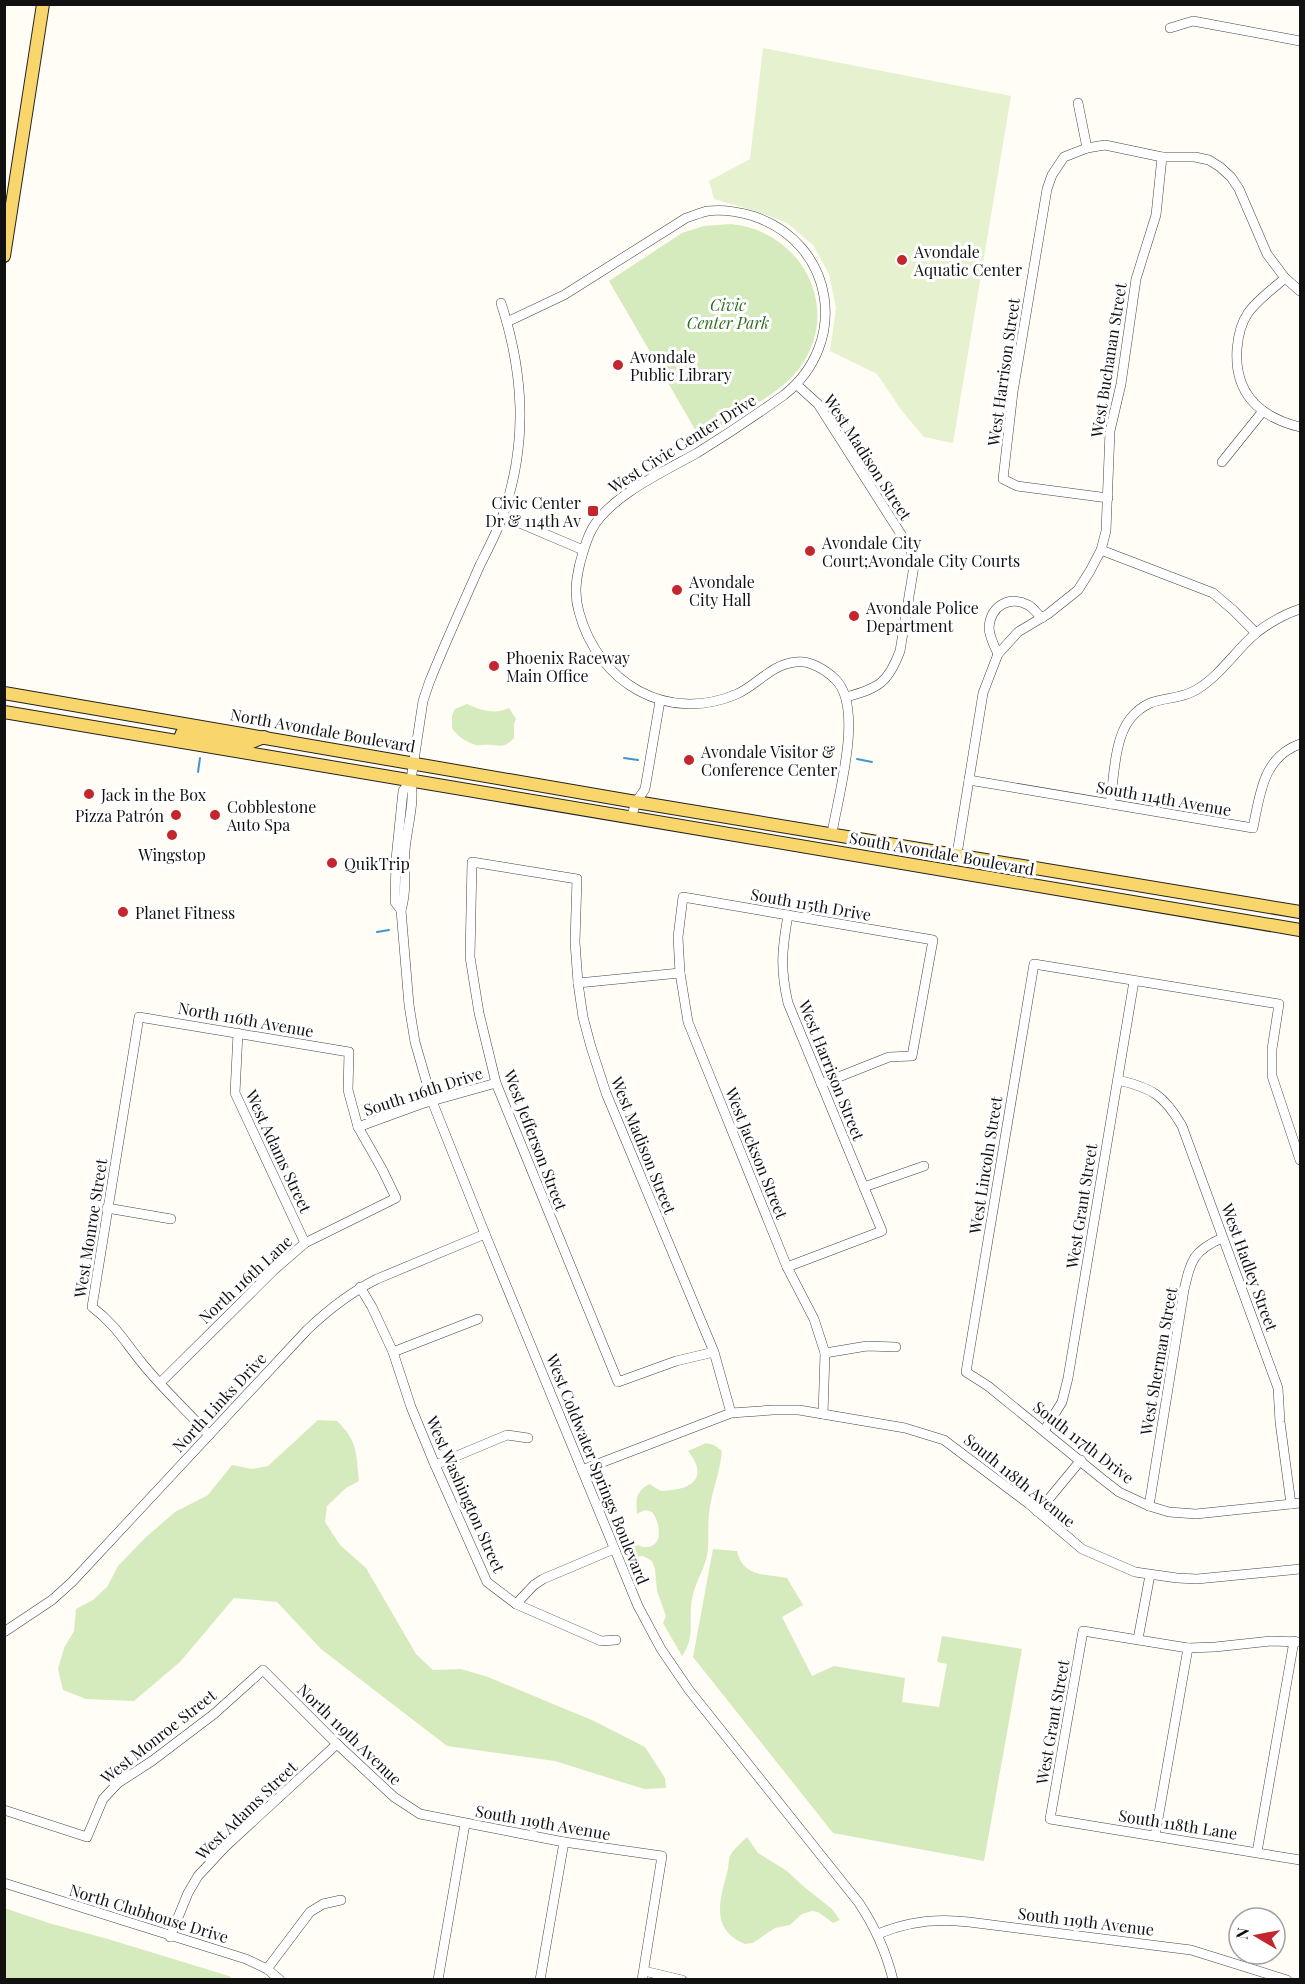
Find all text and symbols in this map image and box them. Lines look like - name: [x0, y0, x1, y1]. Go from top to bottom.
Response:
- place label: Avondale Aquatic Center: [913, 241, 1022, 280]
- marker: Avondale Aquatic Center: [895, 253, 909, 267]
- street label: West Buchanan Street: [1085, 281, 1131, 440]
- park label: Civic Center Park: [687, 294, 769, 333]
- street label: West Harrison Street: [982, 296, 1024, 448]
- place label: Avondale Public Library: [629, 346, 732, 385]
- marker: Avondale Public Library: [611, 358, 625, 372]
- street label: West Civic Center Drive: [603, 389, 760, 498]
- street label: West Madison Street: [819, 389, 917, 524]
- place label: Civic Center Dr & 114th Av: [485, 492, 581, 531]
- marker: Civic Center Dr & 114th Av: [586, 504, 600, 518]
- place label: Avondale City Court;Avondale City Courts: [821, 532, 1020, 571]
- marker: Avondale City Court;Avondale City Courts: [803, 544, 817, 558]
- place label: Avondale City Hall: [688, 571, 755, 610]
- marker: Avondale City Hall: [670, 583, 684, 597]
- place label: Avondale Police Department: [865, 597, 979, 636]
- marker: Avondale Police Department: [847, 609, 861, 623]
- place label: Phoenix Raceway Main Office: [506, 647, 630, 686]
- marker: Phoenix Raceway Main Office: [487, 659, 501, 673]
- street label: North Avondale Boulevard: [229, 703, 417, 757]
- place label: Avondale Visitor & Conference Center: [700, 741, 837, 780]
- marker: Avondale Visitor & Conference Center: [682, 753, 696, 767]
- street label: South 114th Avenue: [1095, 776, 1233, 820]
- place label: Jack in the Box: [100, 784, 207, 805]
- marker: Jack in the Box: [82, 787, 96, 801]
- place label: Cobblestone Auto Spa: [226, 796, 316, 835]
- place label: Pizza Patrón: [75, 805, 164, 826]
- marker: Pizza Patrón: [169, 808, 183, 822]
- marker: Cobblestone Auto Spa: [208, 808, 222, 822]
- street label: South Avondale Boulevard: [848, 826, 1036, 880]
- marker: Wingstop: [165, 828, 179, 842]
- place label: Wingstop: [137, 844, 206, 865]
- place label: QuikTrip: [344, 853, 410, 874]
- marker: QuikTrip: [325, 856, 339, 870]
- street label: South 115th Drive: [749, 883, 873, 925]
- place label: Planet Fitness: [135, 902, 235, 923]
- marker: Planet Fitness: [116, 905, 130, 919]
- street label: West Harrison Street: [794, 996, 870, 1143]
- street label: North 116th Avenue: [177, 997, 315, 1041]
- street label: South 116th Drive: [361, 1062, 485, 1120]
- street label: West Jefferson Street: [499, 1066, 573, 1214]
- street label: West Madison Street: [606, 1072, 681, 1217]
- street label: West Jackson Street: [721, 1083, 793, 1222]
- street label: West Adams Street: [241, 1085, 317, 1216]
- street label: West Lincoln Street: [964, 1094, 1006, 1236]
- street label: West Grant Street: [1061, 1142, 1101, 1271]
- street label: West Monroe Street: [68, 1157, 111, 1300]
- street label: West Hadley Street: [1217, 1199, 1283, 1334]
- street label: North 116th Lane: [194, 1230, 296, 1328]
- street label: West Sherman Street: [1134, 1285, 1181, 1438]
- street label: North Links Drive: [167, 1348, 271, 1456]
- street label: West Coldwater Springs Boulevard: [542, 1350, 654, 1587]
- street label: South 117th Drive: [1029, 1396, 1139, 1488]
- street label: West Washington Street: [422, 1412, 510, 1576]
- street label: South 118th Avenue: [960, 1429, 1080, 1531]
- street label: West Grant Street: [1031, 1658, 1073, 1787]
- street label: North 119th Avenue: [293, 1679, 407, 1789]
- street label: West Monroe Street: [95, 1684, 220, 1788]
- street label: West Adams Street: [190, 1756, 301, 1864]
- street label: South 119th Avenue: [474, 1800, 612, 1844]
- street label: South 118th Lane: [1117, 1804, 1239, 1844]
- street label: North Clubhouse Drive: [67, 1879, 231, 1947]
- street label: South 119th Avenue: [1017, 1902, 1155, 1940]
- north arrow: [1227, 1906, 1287, 1966]
- text: N: [1230, 1925, 1253, 1941]

